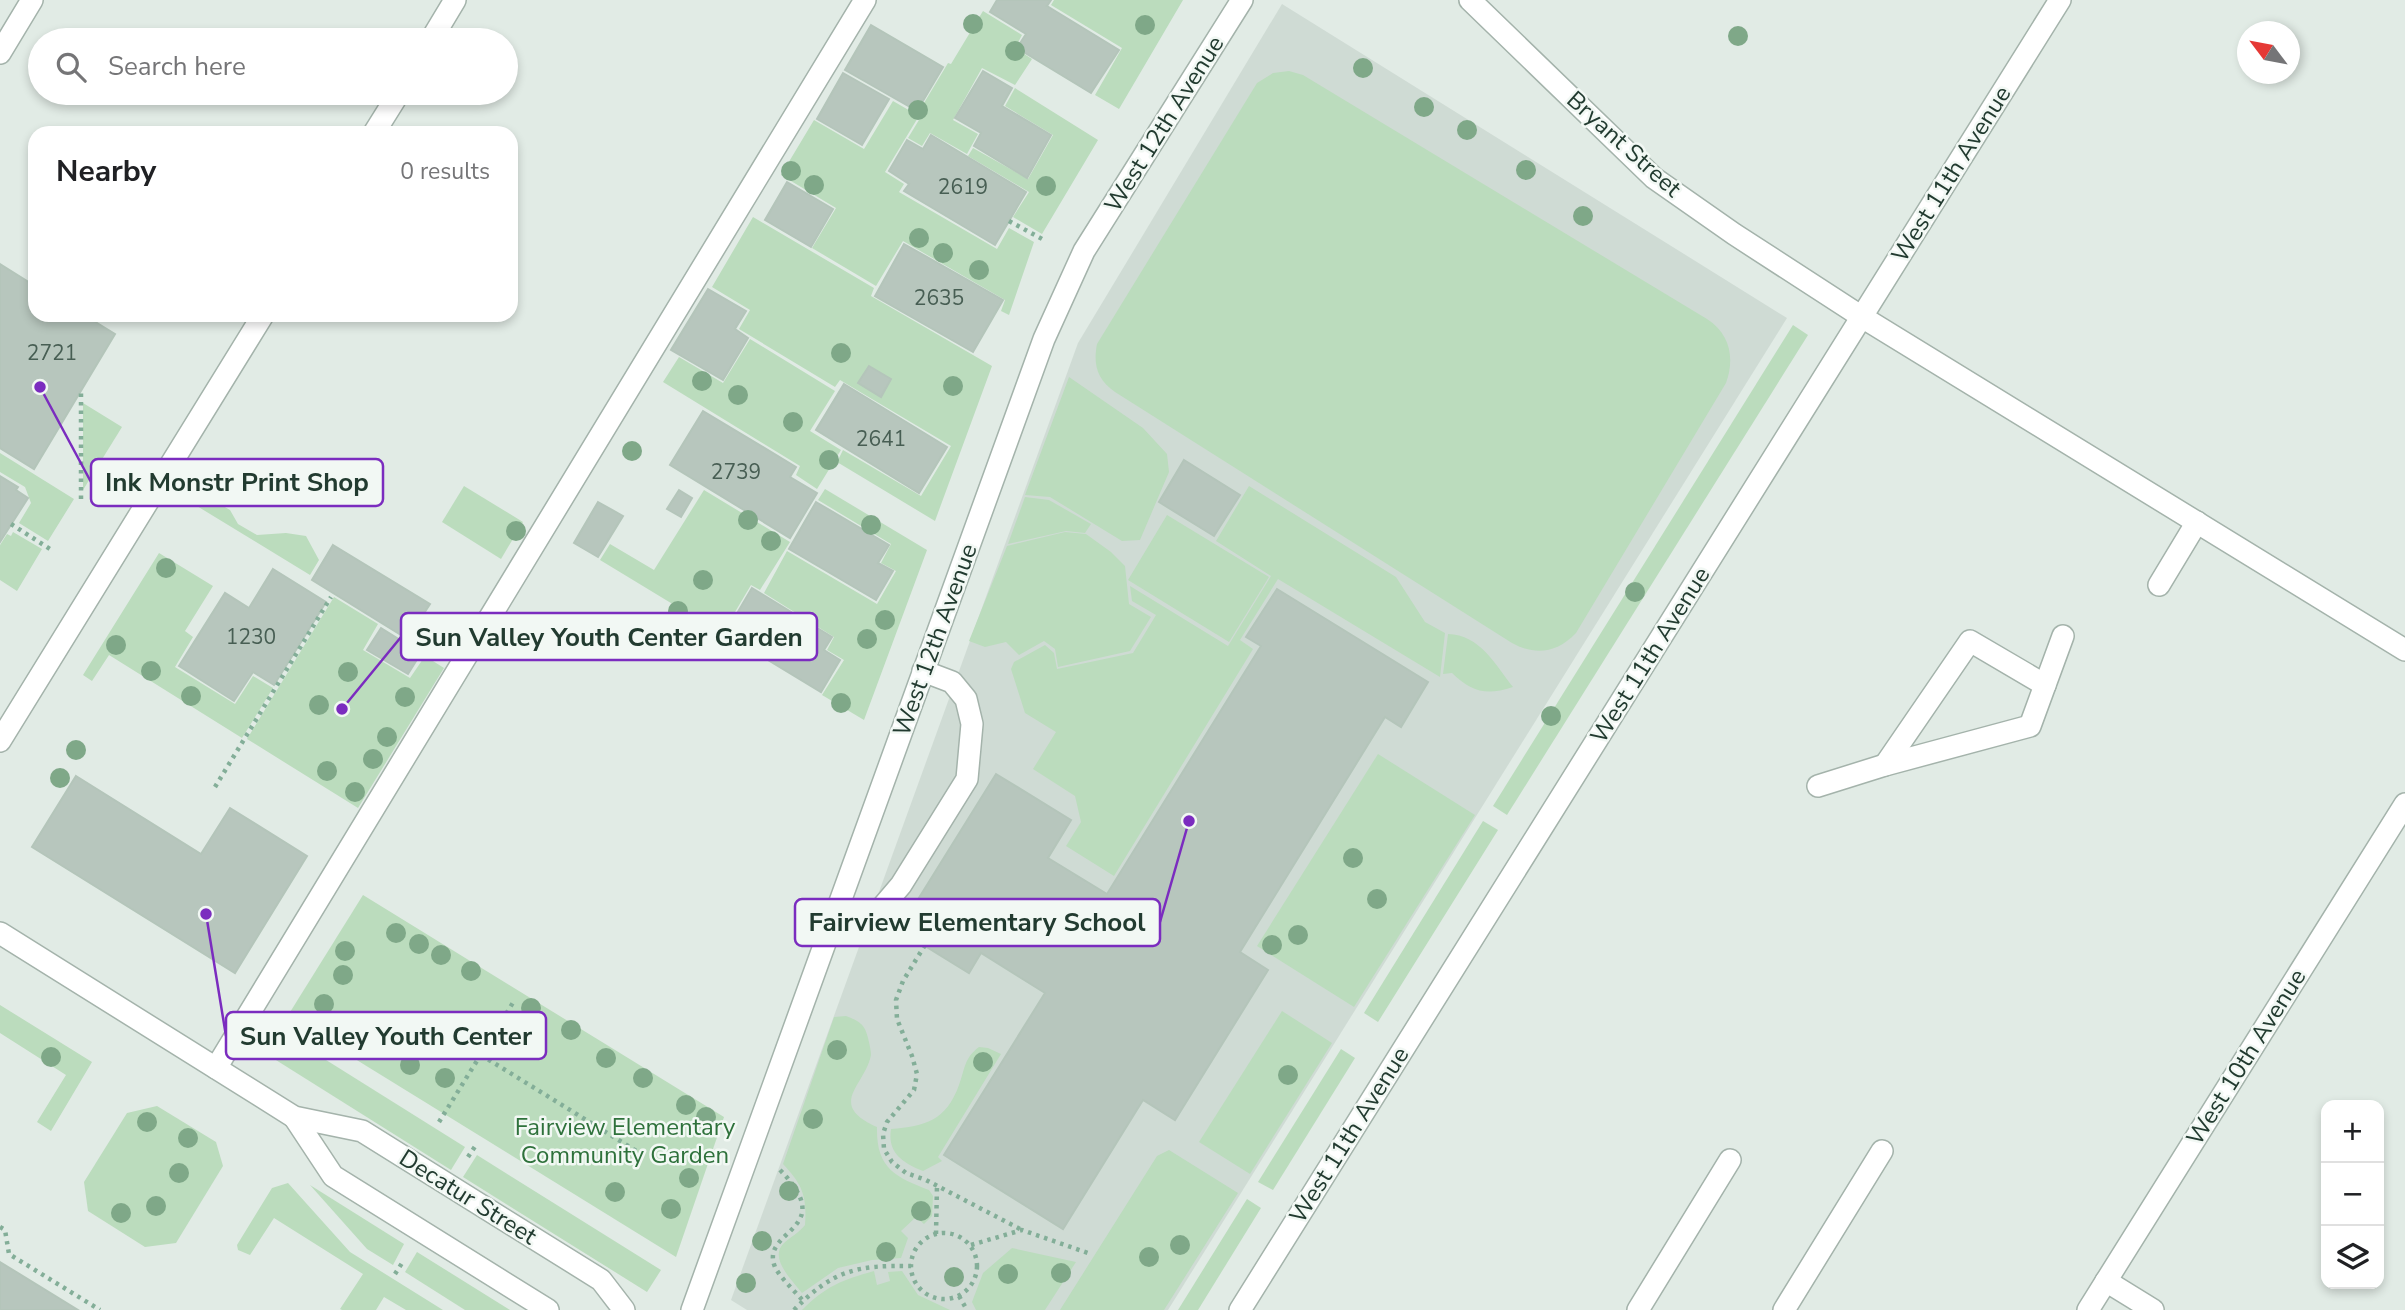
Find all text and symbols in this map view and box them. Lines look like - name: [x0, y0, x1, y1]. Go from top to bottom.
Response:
- north arrow: [2237, 21, 2300, 84]
- search box: [28, 28, 518, 105]
- street label: West 12th Avenue: [1097, 30, 1231, 218]
- icon: search: [52, 48, 90, 86]
- text: Search here: [108, 49, 246, 84]
- street label: West 11th Avenue: [1884, 80, 2018, 268]
- street label: Bryant Street: [1560, 84, 1689, 204]
- text: Nearby: [56, 151, 156, 192]
- text: 0 results: [400, 156, 490, 187]
- house number: 2619: [938, 173, 988, 201]
- house number: 2635: [914, 284, 964, 312]
- house number: 2721: [27, 339, 77, 367]
- house number: 2641: [856, 425, 906, 453]
- house number: 2739: [711, 458, 761, 486]
- callout: Ink Monstr Print Shop: [91, 459, 383, 506]
- text: Ink Monstr Print Shop: [105, 465, 369, 500]
- street label: West 12th Avenue: [885, 539, 985, 741]
- street label: West 11th Avenue: [1583, 561, 1717, 749]
- callout: Sun Valley Youth Center Garden: [401, 613, 817, 660]
- text: Sun Valley Youth Center Garden: [415, 620, 803, 655]
- house number: 1230: [226, 623, 276, 651]
- callout: Fairview Elementary School: [795, 899, 1160, 946]
- text: Fairview Elementary School: [808, 905, 1146, 940]
- street label: West 10th Avenue: [2179, 963, 2313, 1151]
- callout: Sun Valley Youth Center: [226, 1012, 546, 1059]
- text: Sun Valley Youth Center: [240, 1019, 533, 1054]
- street label: West 11th Avenue: [1282, 1041, 1416, 1229]
- map controls: [2321, 1100, 2384, 1289]
- button: +: [2321, 1100, 2384, 1163]
- park label: Fairview Elementary Community Garden: [515, 1111, 736, 1171]
- street label: Decatur Street: [393, 1142, 543, 1252]
- button: −: [2321, 1163, 2384, 1226]
- button: layers: [2321, 1226, 2384, 1289]

